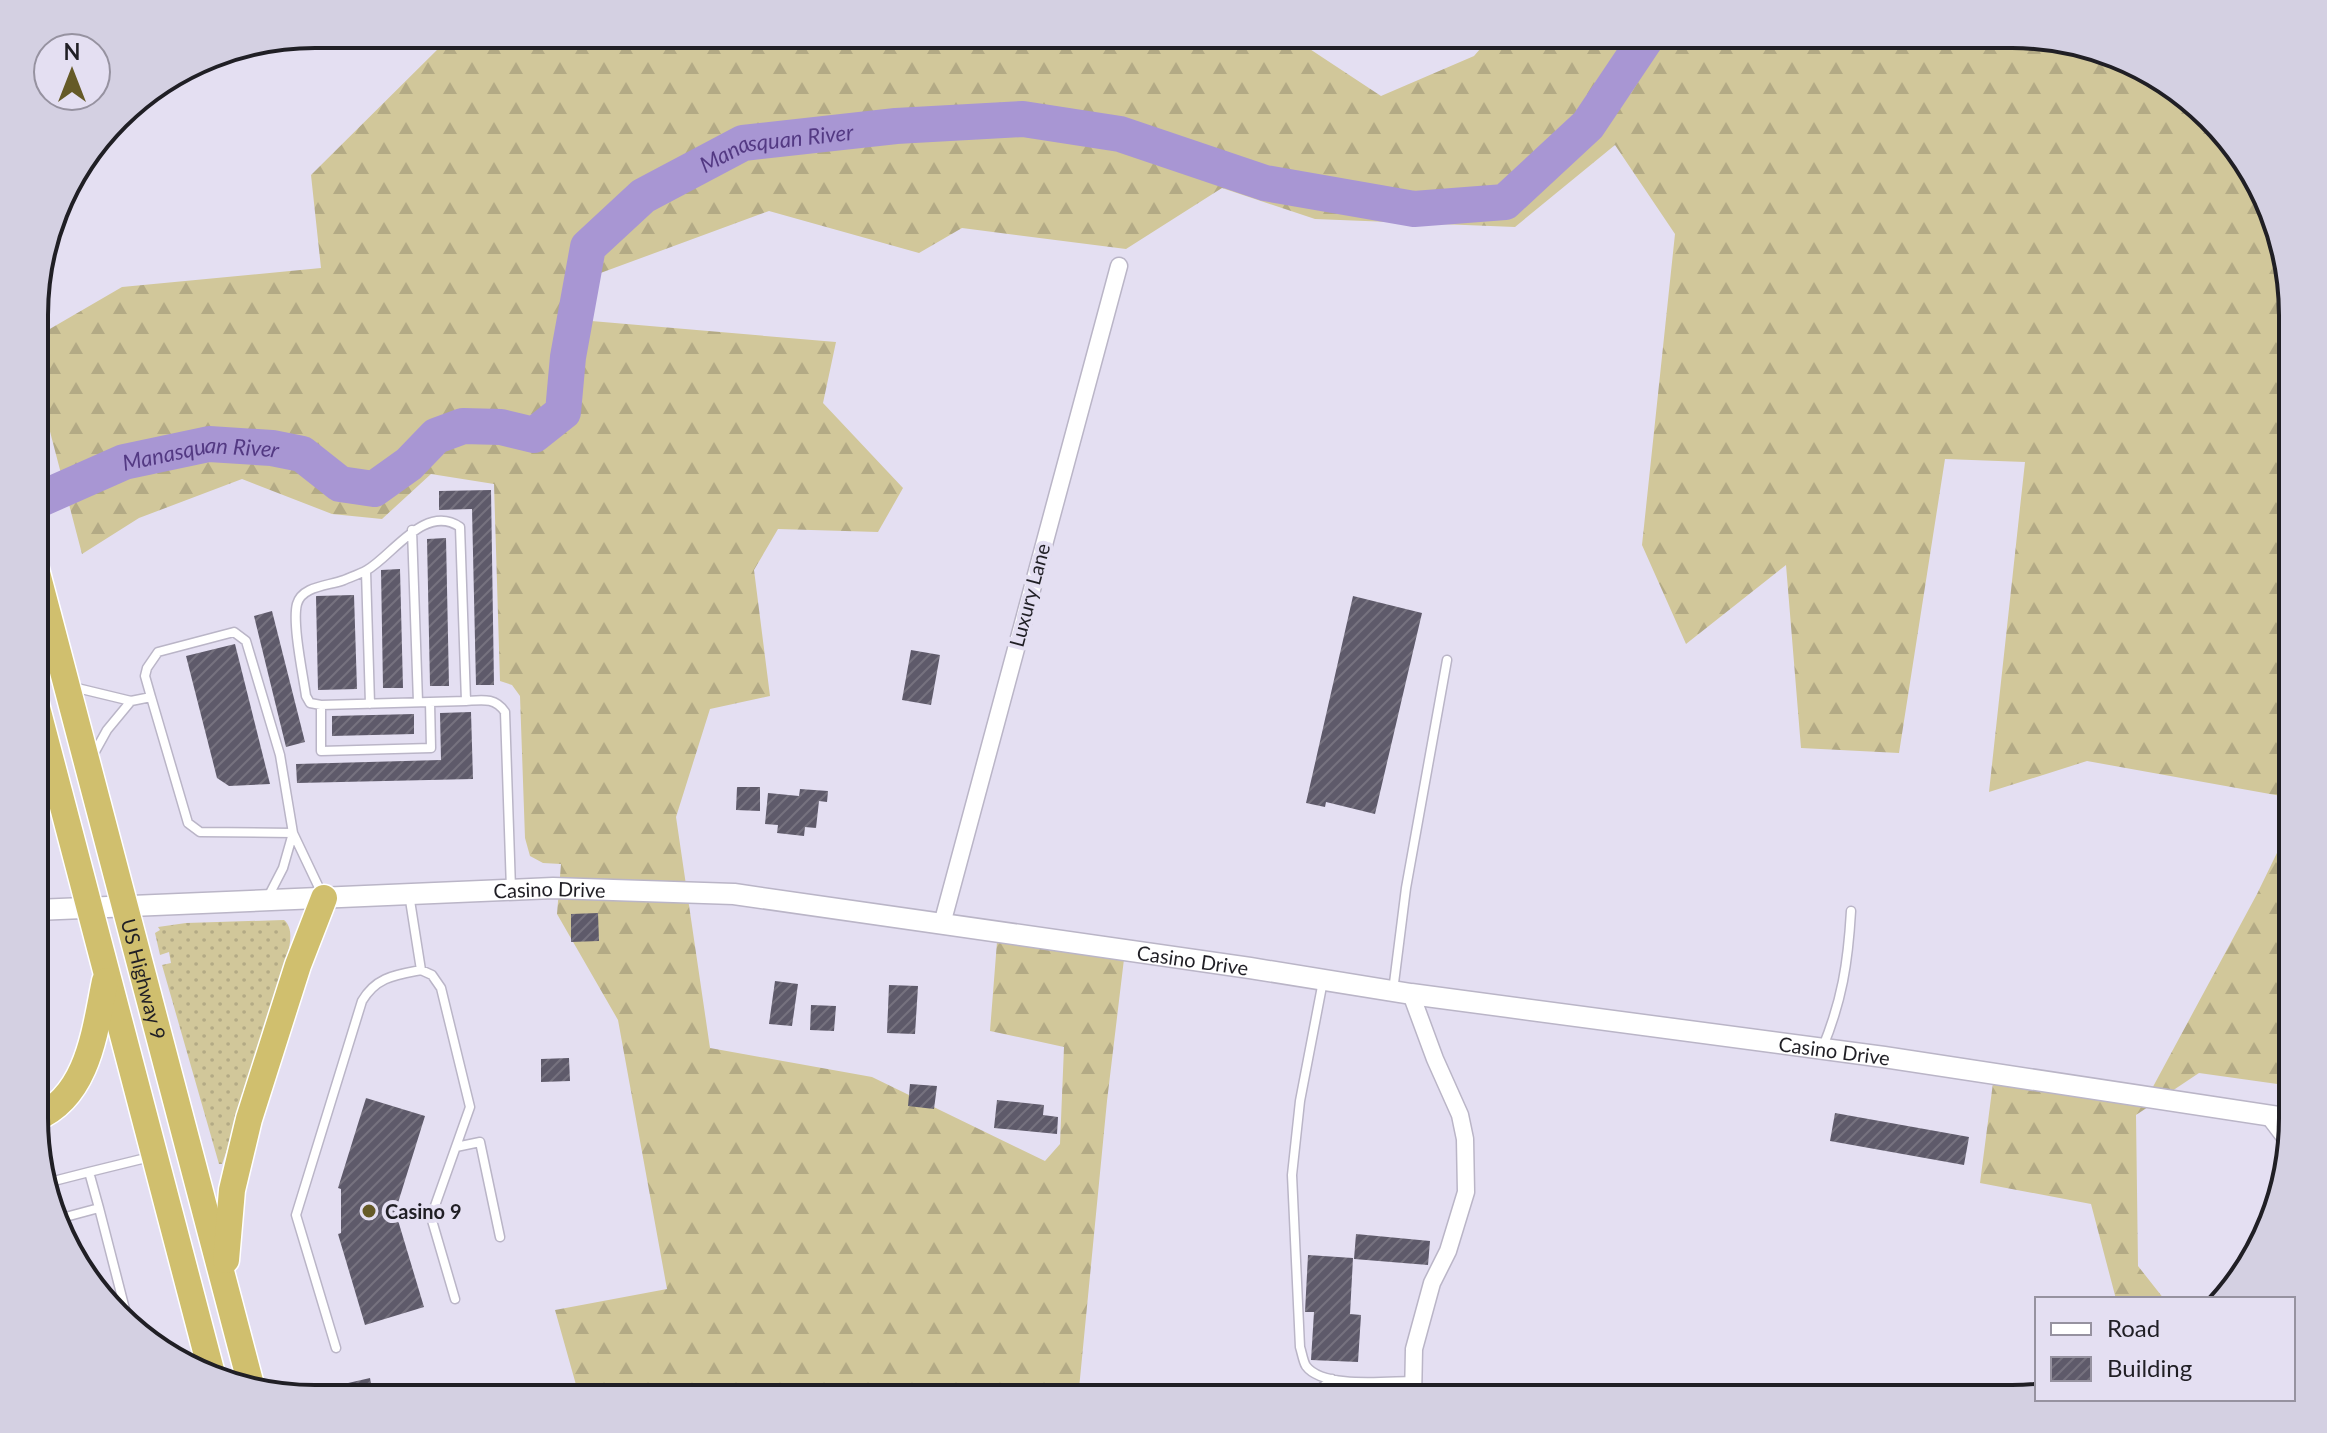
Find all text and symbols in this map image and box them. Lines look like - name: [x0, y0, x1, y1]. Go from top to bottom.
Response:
- north arrow: [32, 32, 112, 112]
- text: N: [64, 38, 80, 65]
- water label: Manasquan River: [694, 117, 855, 177]
- water label: Manasquan River: [120, 430, 282, 476]
- street label: Luxury Lane: [1004, 541, 1054, 649]
- street label: Casino Drive: [493, 876, 606, 903]
- street label: US Highway 9: [117, 916, 171, 1042]
- street label: Casino Drive: [1136, 940, 1250, 980]
- street label: Casino Drive: [1777, 1031, 1892, 1070]
- place label: Casino 9: [385, 1199, 461, 1223]
- marker: Casino 9: [360, 1202, 378, 1220]
- legend: [2035, 1297, 2295, 1401]
- text: Road: [2107, 1313, 2160, 1342]
- text: Building: [2107, 1353, 2192, 1382]

